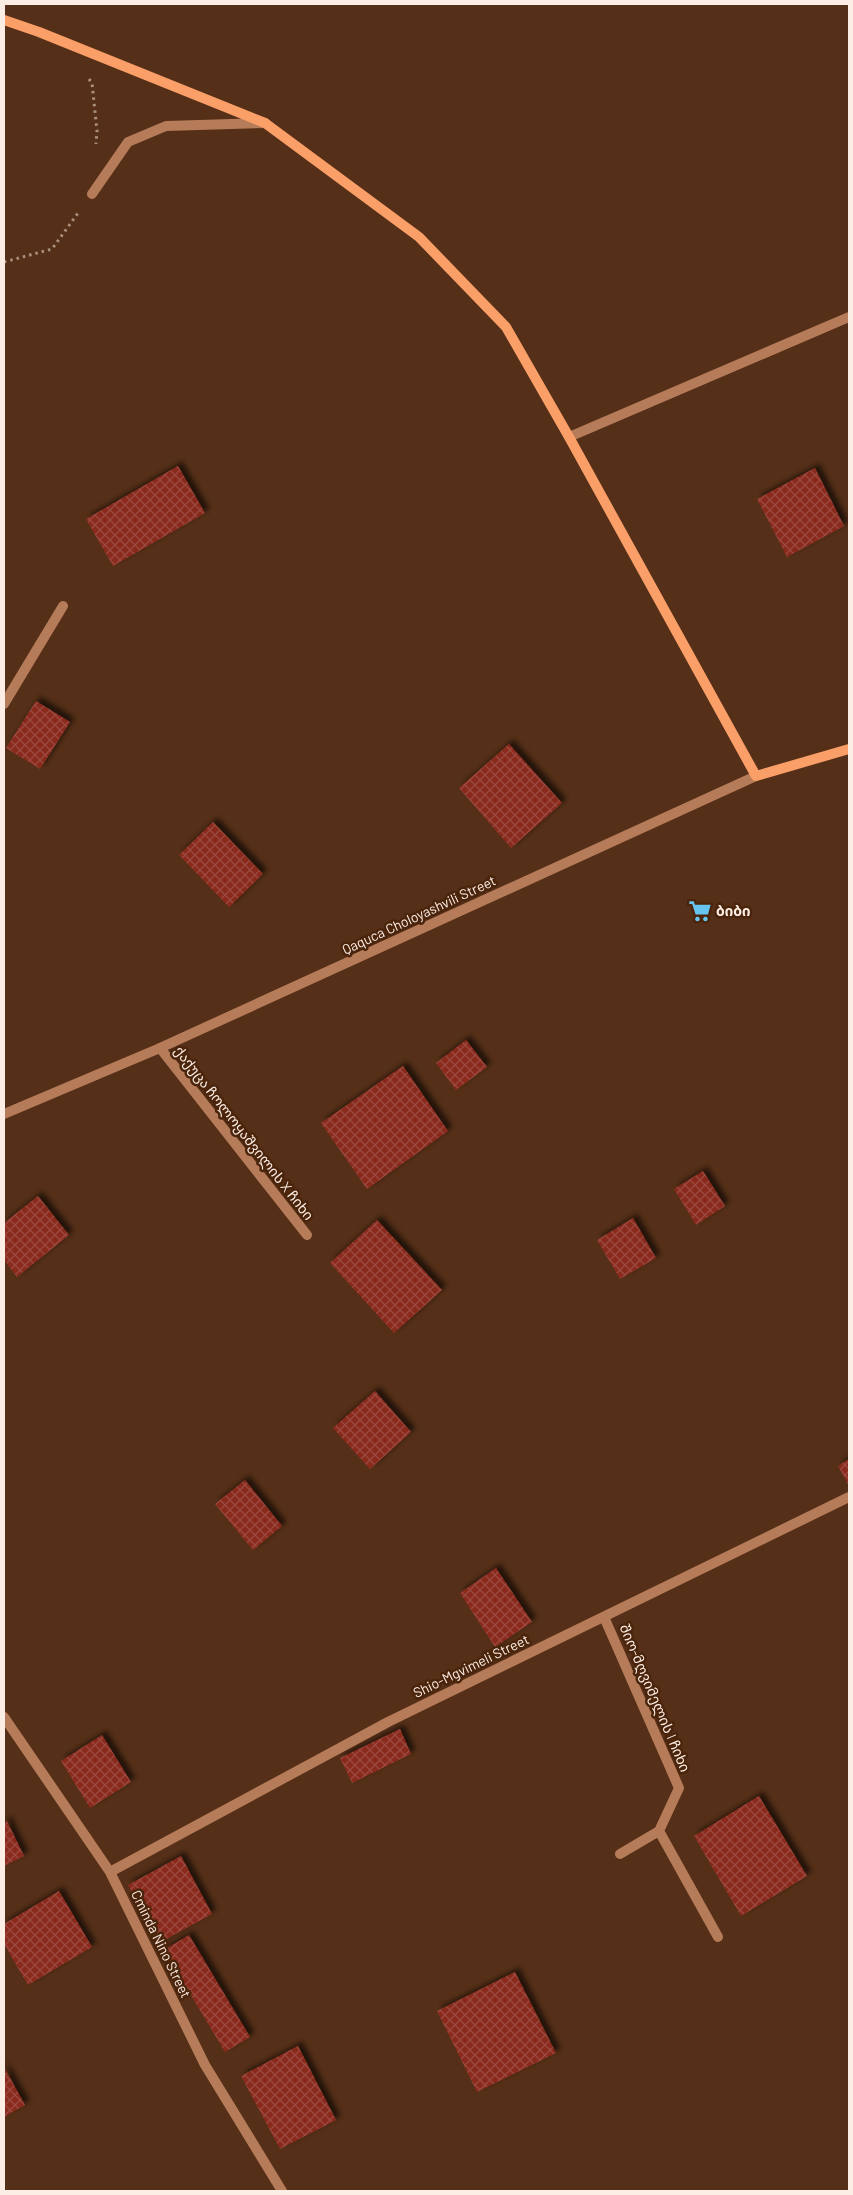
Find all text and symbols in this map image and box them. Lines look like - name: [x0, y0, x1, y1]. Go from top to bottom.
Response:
- street label: Qaquca Choloyashvili Street: [339, 871, 498, 958]
- supermarket icon: ბიბი: [687, 898, 713, 924]
- place label: ბიბი: [716, 902, 750, 919]
- street label: ქაქუცა ჩოლოყაშვილის X ჩიხი: [170, 1042, 318, 1224]
- street label: შიო-მღვიმელის I ჩიხი: [616, 1621, 694, 1775]
- street label: Shio-Mgvimeli Street: [410, 1630, 532, 1701]
- street label: Cminda Nino Street: [128, 1887, 195, 2000]

